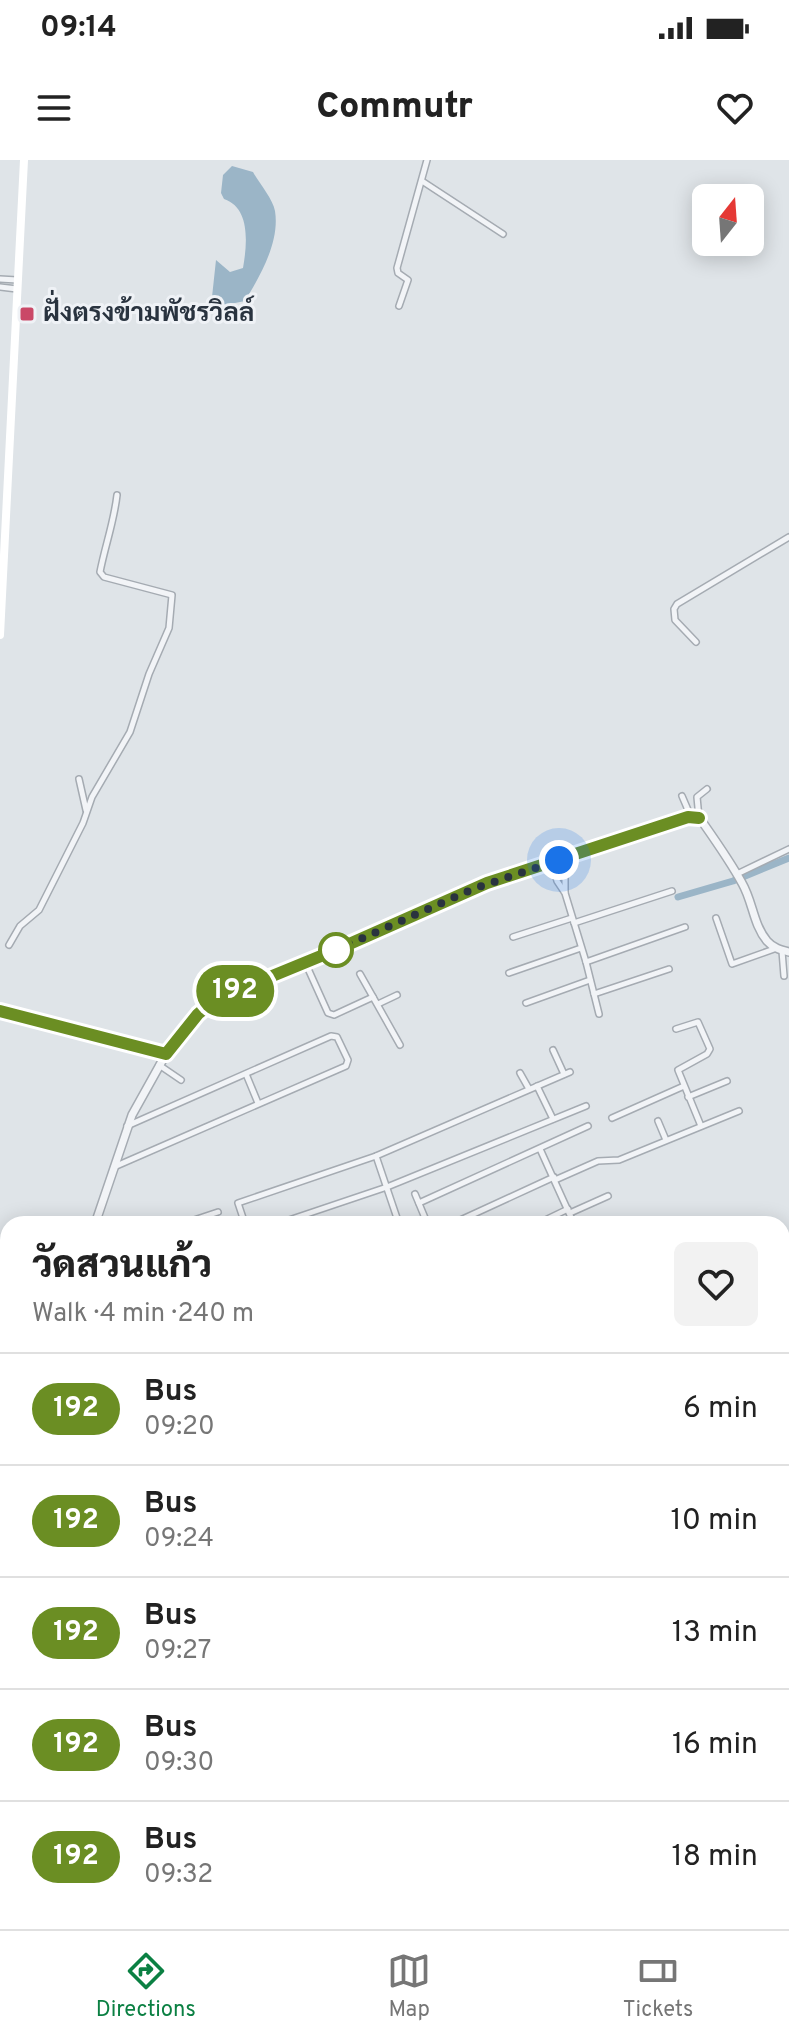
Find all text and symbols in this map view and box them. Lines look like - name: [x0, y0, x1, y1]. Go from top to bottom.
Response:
- text: 09:14: [40, 10, 117, 47]
- text: Commutr: [316, 85, 473, 131]
- icon: menu: [32, 86, 76, 130]
- icon: heart: [713, 86, 757, 130]
- north arrow: [692, 184, 764, 256]
- map controls: [692, 184, 764, 256]
- place label: ฝั่งตรงข้ามพัชรวิลล์: [43, 289, 255, 331]
- marker: ฝั่งตรงข้ามพัชรวิลล์: [18, 305, 36, 323]
- your location: [539, 840, 579, 880]
- unlabelled marker: [319, 933, 353, 967]
- line badge: 192: [189, 965, 281, 1017]
- text: 192: [212, 973, 258, 1009]
- button: heart: [674, 1242, 758, 1326]
- text: วัดสวนแก้ว: [32, 1243, 212, 1292]
- text: Walk · 4 min · 240 m: [32, 1298, 254, 1331]
- text: Bus: [144, 1374, 197, 1411]
- text: 192: [53, 1391, 99, 1427]
- text: 6 min: [683, 1391, 758, 1428]
- text: 09:20: [144, 1411, 215, 1444]
- text: Bus: [144, 1486, 197, 1523]
- text: 192: [53, 1503, 99, 1539]
- text: 10 min: [671, 1503, 758, 1540]
- text: 09:24: [144, 1523, 214, 1556]
- text: Bus: [144, 1598, 197, 1635]
- text: 192: [53, 1615, 99, 1651]
- text: 13 min: [672, 1615, 758, 1652]
- text: 09:27: [144, 1635, 211, 1668]
- text: Bus: [144, 1710, 197, 1747]
- text: 192: [53, 1727, 99, 1763]
- text: 16 min: [672, 1727, 758, 1764]
- text: 09:30: [144, 1747, 214, 1780]
- text: Bus: [144, 1822, 197, 1859]
- text: 192: [53, 1839, 99, 1875]
- text: 18 min: [672, 1839, 758, 1876]
- text: 09:32: [144, 1859, 213, 1892]
- tab: Directions: [96, 1949, 196, 2024]
- tab: Map: [387, 1949, 431, 2024]
- tab: Tickets: [623, 1949, 693, 2024]

